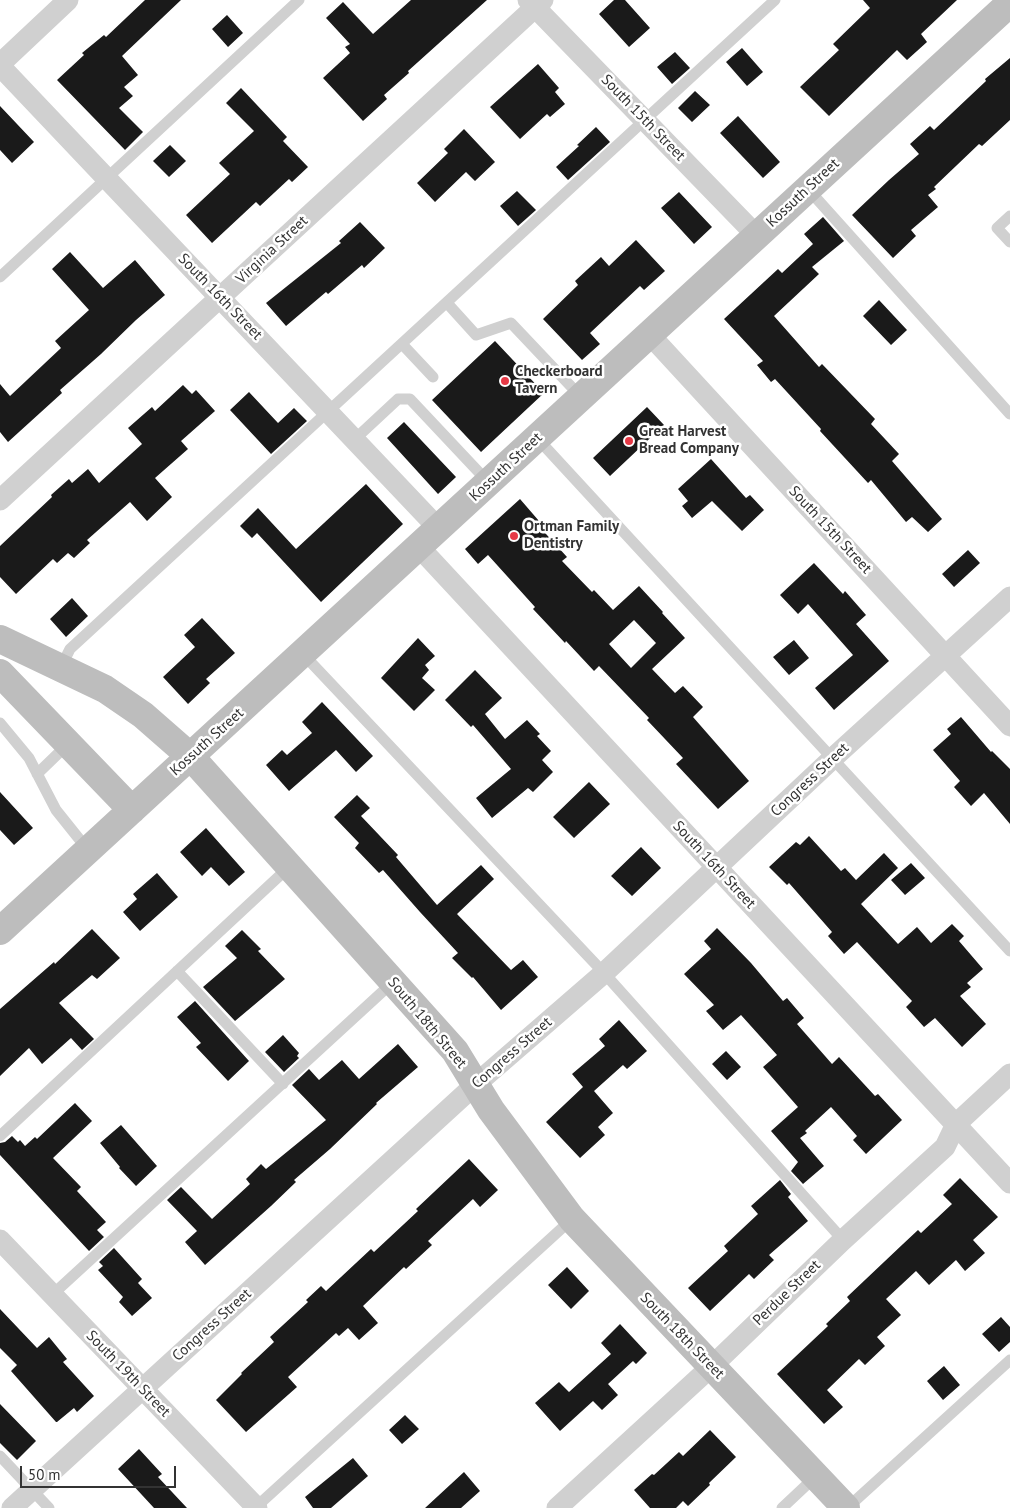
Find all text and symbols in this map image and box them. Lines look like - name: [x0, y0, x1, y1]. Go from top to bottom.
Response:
- street label: South 15th Street: [597, 71, 689, 165]
- street label: Kossuth Street: [763, 155, 843, 231]
- street label: Virginia Street: [232, 212, 312, 288]
- street label: South 16th Street: [174, 250, 266, 344]
- place label: Checkerboard Tavern: [515, 363, 603, 398]
- marker: Checkerboard Tavern: [499, 375, 511, 387]
- place label: Great Harvest Bread Company: [639, 423, 739, 458]
- street label: Kossuth Street: [466, 429, 546, 505]
- marker: Great Harvest Bread Company: [623, 435, 635, 447]
- street label: South 15th Street: [785, 482, 875, 578]
- place label: Ortman Family Dentistry: [524, 518, 619, 553]
- marker: Ortman Family Dentistry: [508, 530, 520, 542]
- street label: Kossuth Street: [166, 704, 248, 780]
- street label: Congress Street: [767, 739, 853, 821]
- street label: South 16th Street: [669, 817, 759, 913]
- street label: South 18th Street: [384, 974, 470, 1072]
- street label: Congress Street: [468, 1013, 556, 1093]
- street label: Perdue Street: [750, 1256, 824, 1330]
- street label: Congress Street: [169, 1285, 255, 1365]
- street label: South 18th Street: [636, 1289, 728, 1383]
- street label: South 19th Street: [82, 1327, 174, 1421]
- scale bar: [22, 1456, 179, 1488]
- text: 50 m: [28, 1465, 61, 1484]

